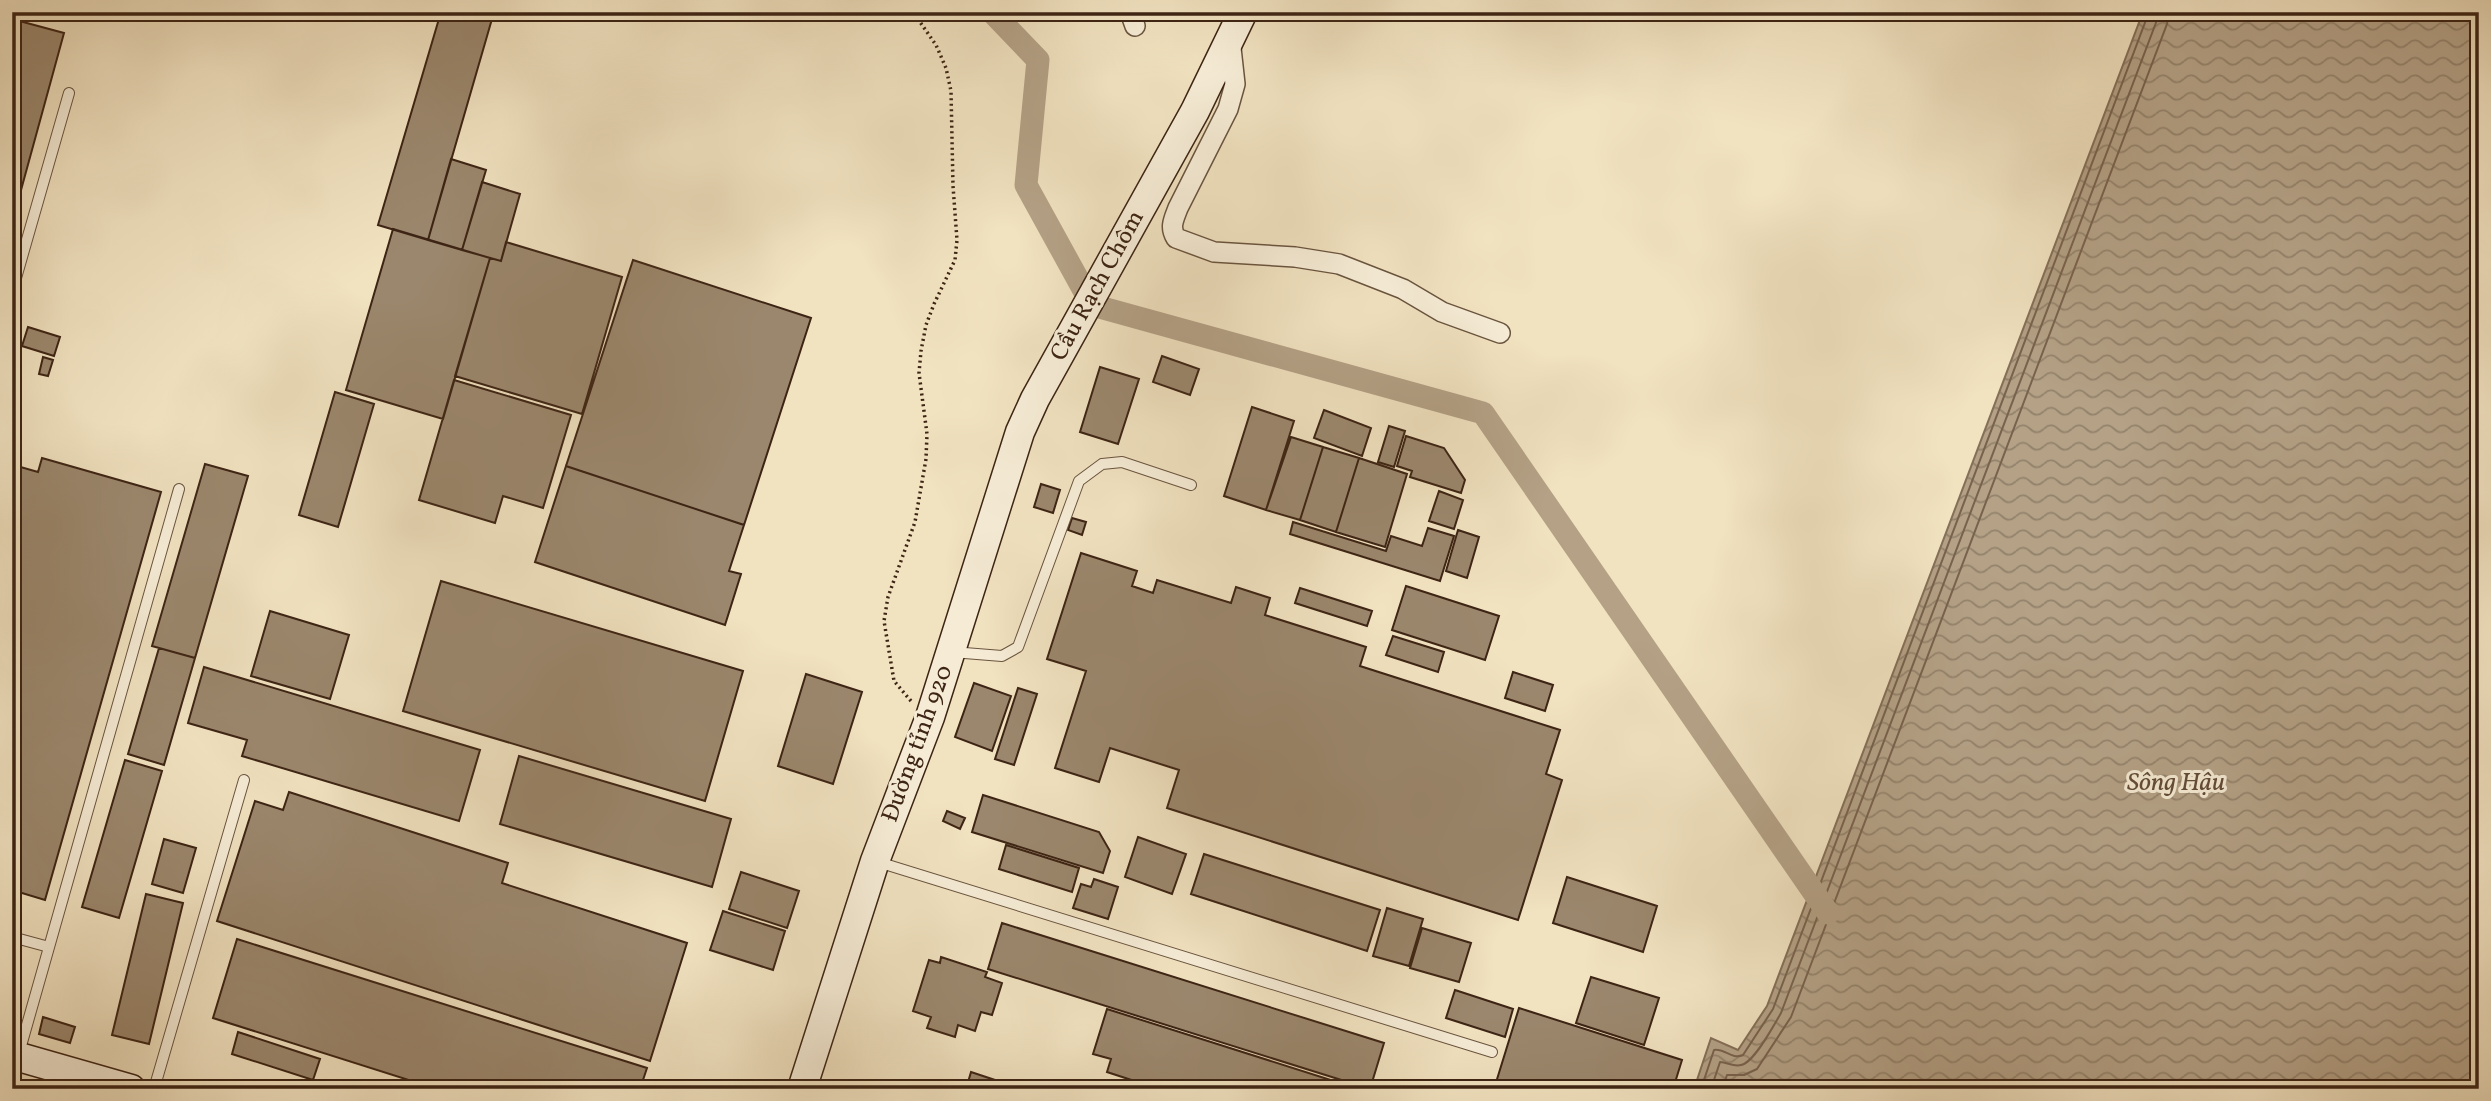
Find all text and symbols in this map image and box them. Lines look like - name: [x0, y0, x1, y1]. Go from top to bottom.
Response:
- street label: Cầu Rạch Chôm: [1043, 204, 1153, 368]
- street label: Đường tỉnh 920: [874, 661, 962, 827]
- water label: Sông Hậu: [2127, 765, 2225, 801]

